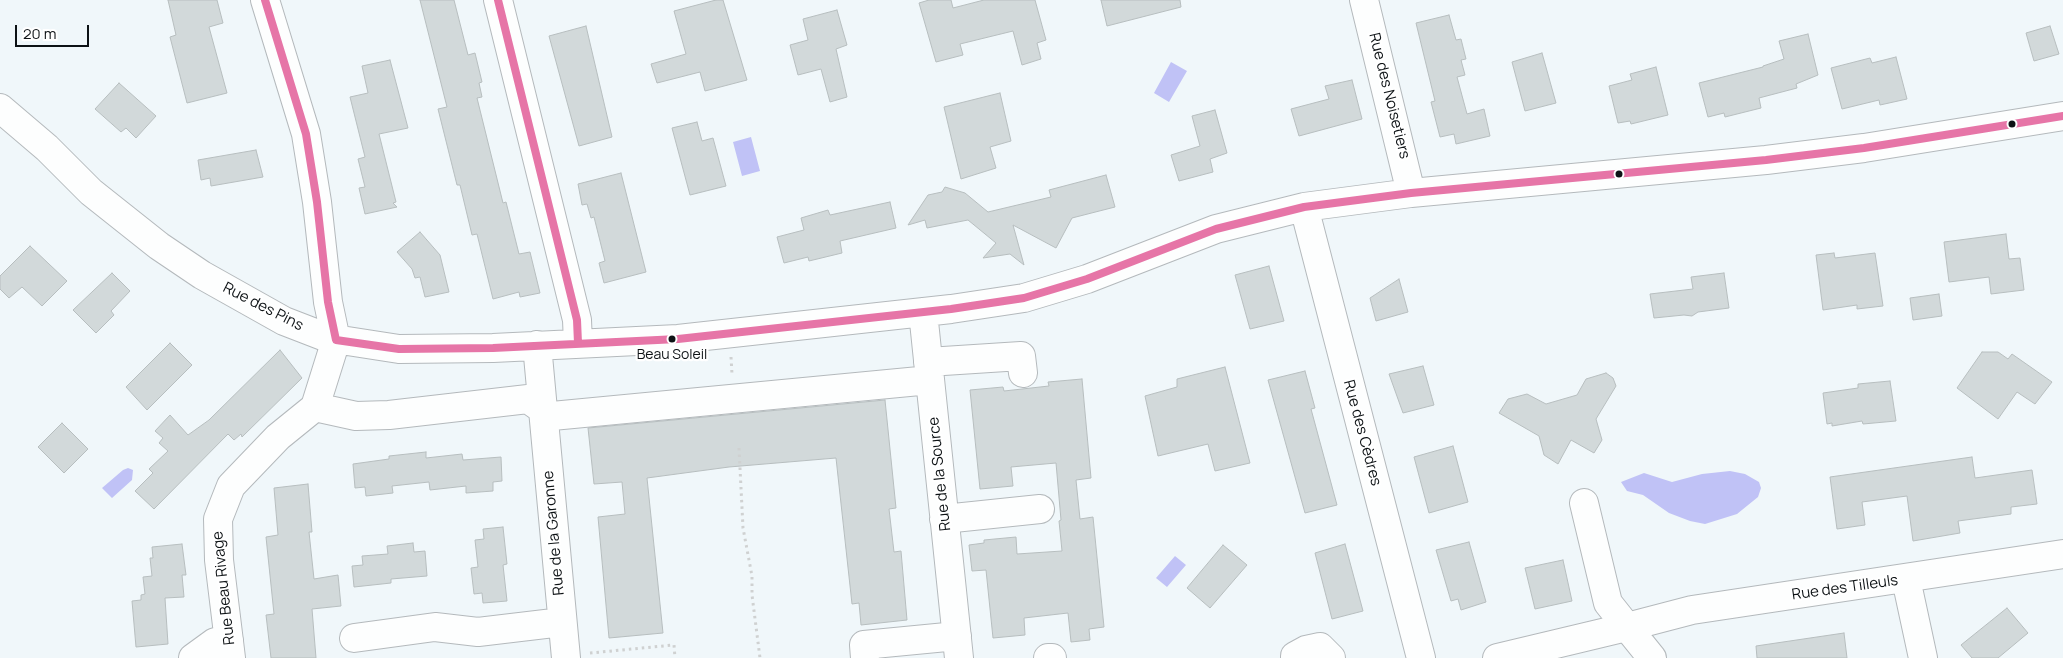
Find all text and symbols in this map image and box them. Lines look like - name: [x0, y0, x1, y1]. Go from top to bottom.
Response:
- scale bar: [18, 15, 91, 47]
- text: 20 m: [23, 23, 56, 44]
- street label: Rue des Noisetiers: [1365, 31, 1413, 161]
- unlabelled marker: [2007, 119, 2017, 129]
- unlabelled marker: [1614, 169, 1624, 179]
- street label: Rue des Pins: [220, 279, 306, 335]
- marker: Beau Soleil: [667, 334, 677, 344]
- place label: Beau Soleil: [637, 347, 707, 363]
- street label: Rue des Cèdres: [1339, 378, 1385, 488]
- street label: Rue de la Source: [925, 416, 955, 532]
- street label: Rue de la Garonne: [540, 470, 568, 596]
- street label: Rue Beau Rivage: [209, 530, 239, 646]
- street label: Rue des Tilleuls: [1791, 572, 1899, 604]

